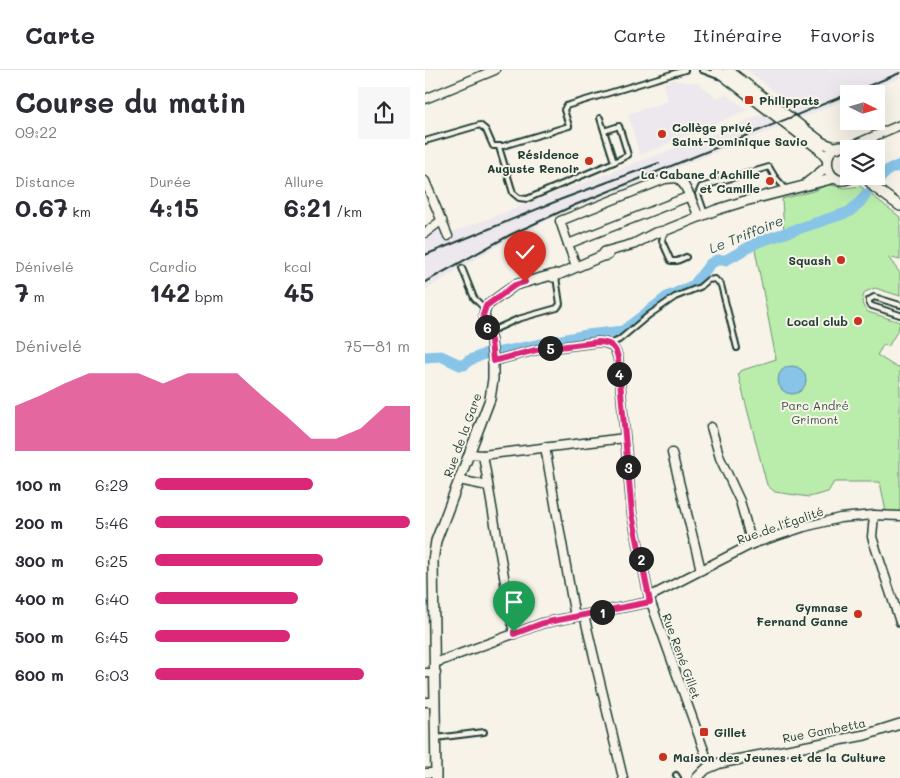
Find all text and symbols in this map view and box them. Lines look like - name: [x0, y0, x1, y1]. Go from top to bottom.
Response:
- text: Carte: [25, 19, 95, 50]
- text: Carte: [614, 23, 666, 47]
- text: Itinéraire: [694, 23, 782, 47]
- text: Favoris: [810, 23, 875, 47]
- text: Course du matin: [15, 84, 246, 120]
- north arrow: [840, 85, 885, 130]
- map controls: [840, 85, 885, 185]
- button: share: [358, 87, 410, 139]
- place label: Philippats: [759, 92, 819, 108]
- marker: Philippats: [743, 94, 755, 106]
- place label: Collège privé Saint-Dominique Savio: [672, 119, 807, 149]
- text: 09:22: [15, 121, 57, 142]
- marker: Collège privé Saint-Dominique Savio: [656, 128, 668, 140]
- button: layers: [840, 140, 885, 185]
- place label: Résidence Auguste Renoir: [487, 146, 579, 176]
- marker: Résidence Auguste Renoir: [583, 155, 595, 167]
- place label: La Cabane d'Achille et Camille: [641, 166, 760, 196]
- text: Distance: [15, 172, 75, 191]
- text: Durée: [149, 172, 191, 191]
- text: Allure: [284, 172, 324, 191]
- marker: La Cabane d'Achille et Camille: [764, 175, 776, 187]
- text: 0.67: [15, 191, 68, 223]
- text: 4:15: [149, 191, 199, 223]
- text: 6:21: [284, 191, 332, 223]
- text: km: [68, 202, 91, 221]
- text: /km: [332, 202, 362, 221]
- water label: Le Triffoire: [706, 210, 786, 258]
- pin: [504, 231, 546, 282]
- icon: check: [511, 238, 539, 266]
- place label: Squash: [788, 252, 831, 268]
- marker: Squash: [835, 254, 847, 266]
- text: Dénivelé: [15, 257, 74, 276]
- text: Cardio: [149, 257, 197, 276]
- text: kcal: [284, 257, 312, 276]
- text: 7: [15, 276, 29, 308]
- text: 142: [149, 276, 190, 308]
- text: 45: [284, 276, 314, 308]
- text: m: [29, 287, 45, 306]
- text: bpm: [190, 287, 223, 306]
- place label: Local club: [787, 313, 848, 329]
- pin: 6: [475, 314, 499, 340]
- marker: Local club: [852, 315, 864, 327]
- text: 6: [483, 318, 492, 337]
- text: Dénivelé: [15, 335, 82, 356]
- text: 75–81 m: [344, 335, 410, 356]
- pin: 5: [537, 336, 563, 360]
- text: 5: [546, 339, 555, 358]
- pin: 4: [607, 362, 631, 386]
- text: 4: [615, 365, 624, 384]
- street label: Rue de la Gare: [439, 391, 485, 479]
- park label: Parc André Grimont: [781, 397, 849, 427]
- pin: 3: [615, 454, 641, 480]
- text: 3: [624, 458, 633, 477]
- text: 100 m: [15, 474, 61, 495]
- text: 6:29: [95, 474, 128, 495]
- street label: Rue de l'Égalité: [734, 503, 826, 547]
- text: 200 m: [15, 512, 63, 533]
- text: 5:46: [95, 512, 128, 533]
- pin: 2: [629, 546, 653, 572]
- text: 300 m: [15, 550, 64, 571]
- text: 6:25: [95, 550, 128, 571]
- text: 2: [638, 550, 645, 569]
- pin: [493, 581, 535, 632]
- text: 400 m: [15, 588, 64, 609]
- text: 6:40: [95, 588, 129, 609]
- icon: arrive: [500, 588, 528, 616]
- place label: Gymnase Fernand Ganne: [756, 599, 848, 629]
- pin: 1: [589, 600, 615, 624]
- text: 1: [599, 603, 606, 622]
- marker: Gymnase Fernand Ganne: [852, 608, 864, 620]
- street label: Rue René Gillet: [659, 611, 705, 701]
- text: 500 m: [15, 626, 63, 647]
- text: 6:45: [95, 626, 128, 647]
- text: 600 m: [15, 664, 64, 685]
- text: 6:03: [95, 664, 129, 685]
- street label: Rue Gambetta: [781, 714, 867, 746]
- place label: Gillet: [714, 724, 746, 740]
- marker: Gillet: [698, 726, 710, 738]
- place label: Maison des Jeunes et de la Culture: [673, 749, 886, 765]
- marker: Maison des Jeunes et de la Culture: [657, 751, 669, 763]

